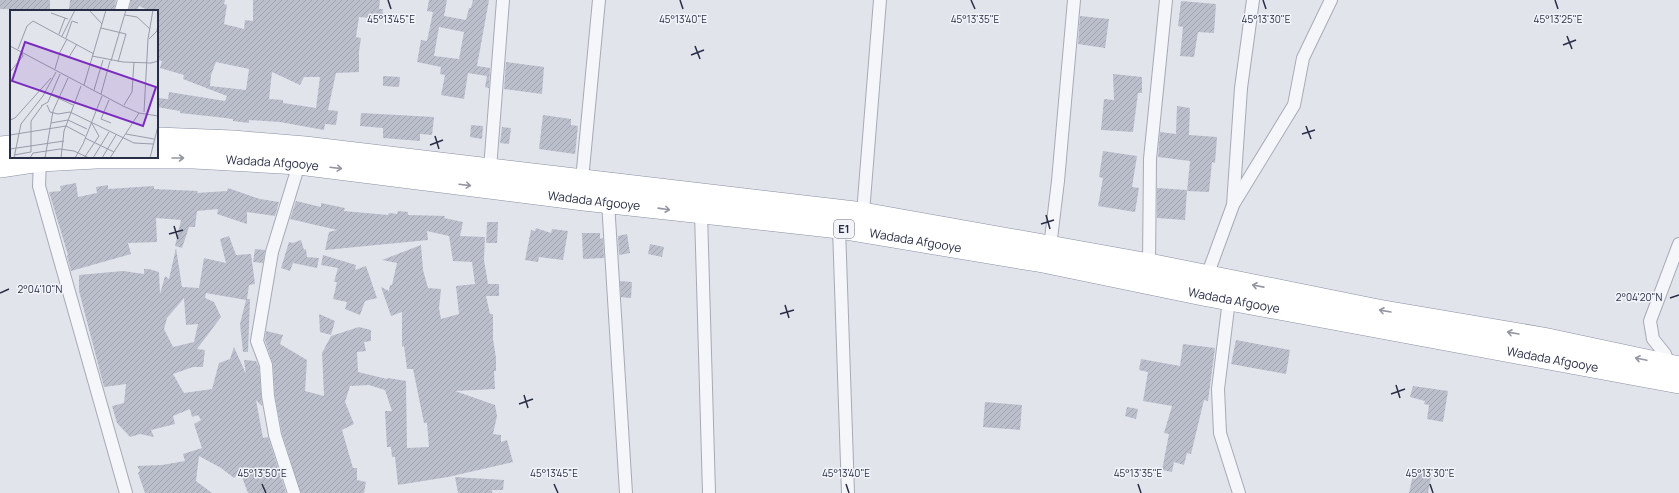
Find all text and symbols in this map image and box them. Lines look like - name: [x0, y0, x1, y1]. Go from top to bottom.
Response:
- inset map: [10, 10, 158, 158]
- text: 45°13'45"E: [367, 12, 415, 26]
- text: 45°13'40"E: [659, 12, 707, 26]
- text: 45°13'35"E: [951, 12, 1000, 26]
- text: 45°13'30"E: [1242, 12, 1291, 26]
- text: 45°13'25"E: [1534, 12, 1583, 26]
- street label: Wadada Afgooye: [225, 151, 320, 174]
- one-way arrow: [171, 154, 184, 162]
- one-way arrow: [329, 164, 342, 172]
- one-way arrow: [458, 181, 471, 188]
- street label: Wadada Afgooye: [547, 186, 641, 214]
- one-way arrow: [657, 205, 670, 213]
- road number: E1: [834, 220, 854, 238]
- street label: Wadada Afgooye: [868, 224, 963, 256]
- text: 2°04'10"N: [18, 282, 63, 296]
- one-way arrow: [1252, 282, 1265, 290]
- street label: Wadada Afgooye: [1186, 283, 1281, 317]
- text: 2°04'20"N: [1616, 290, 1662, 304]
- one-way arrow: [1379, 307, 1392, 315]
- one-way arrow: [1507, 329, 1520, 337]
- street label: Wadada Afgooye: [1505, 342, 1600, 376]
- one-way arrow: [1635, 355, 1648, 363]
- text: 45°13'50"E: [237, 466, 287, 480]
- text: 45°13'45"E: [530, 466, 578, 480]
- text: 45°13'40"E: [822, 466, 870, 480]
- text: 45°13'35"E: [1114, 466, 1163, 480]
- text: 45°13'30"E: [1406, 466, 1455, 480]

